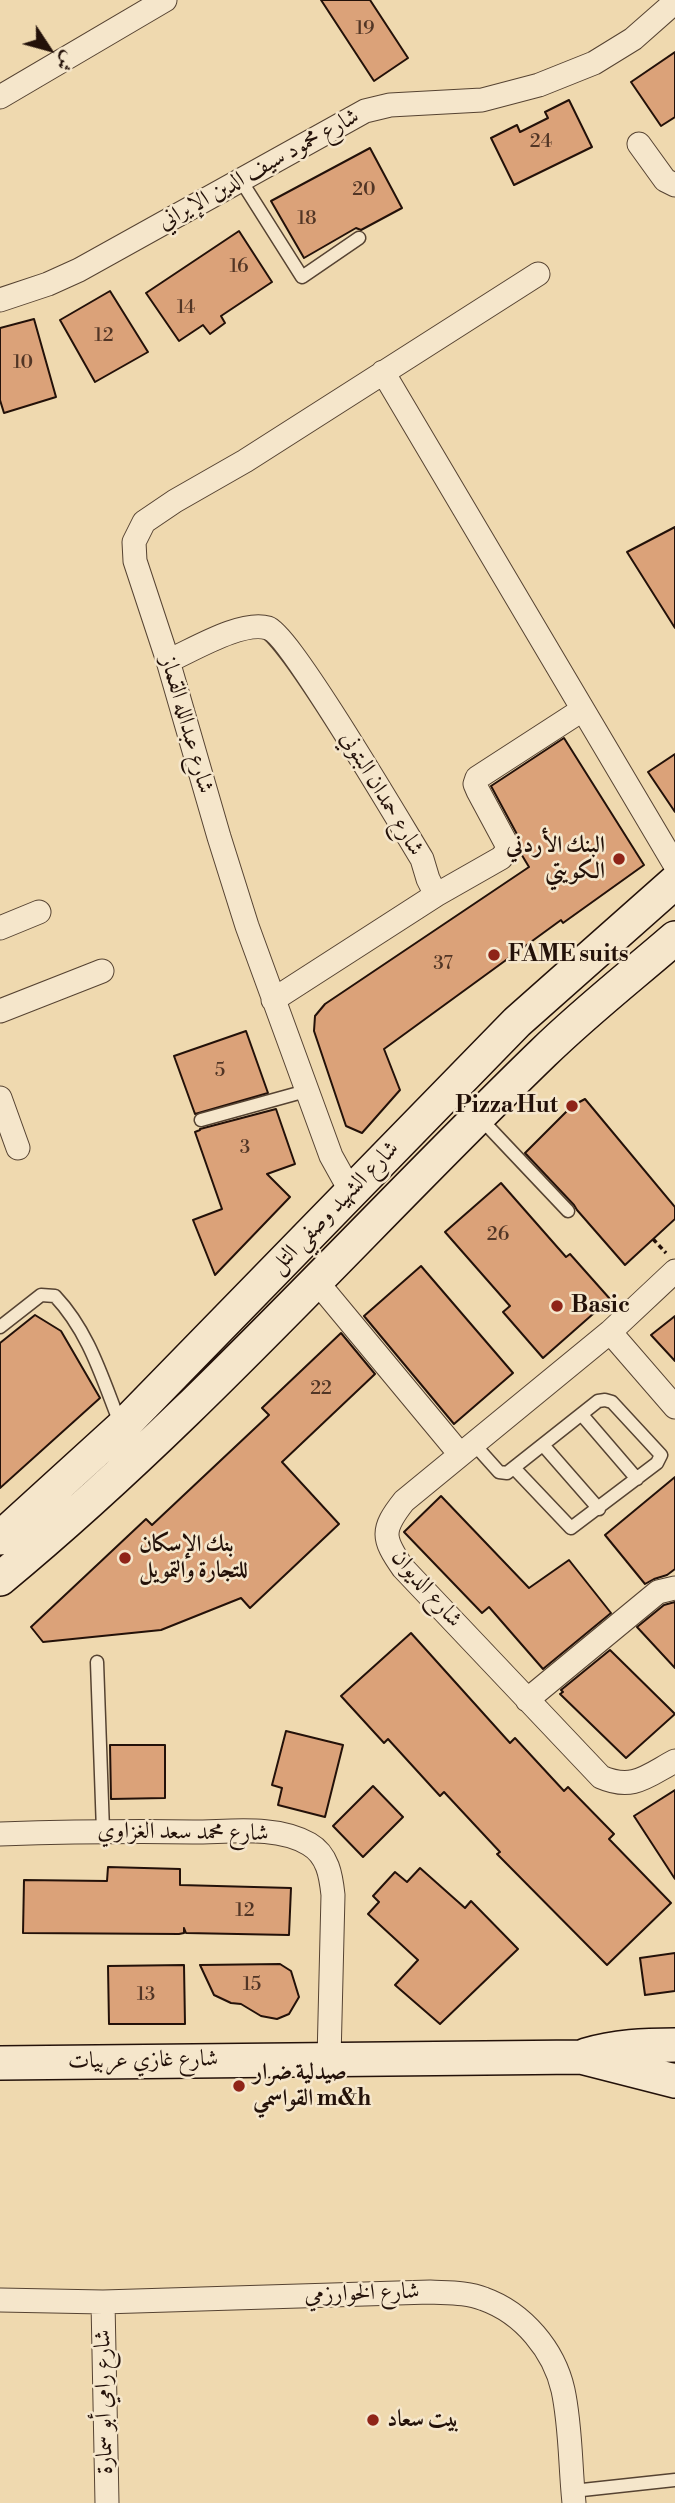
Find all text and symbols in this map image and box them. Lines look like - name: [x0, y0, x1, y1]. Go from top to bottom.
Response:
- north arrow: [14, 14, 84, 84]
- house number: 19: [355, 18, 375, 40]
- text: ش: [51, 47, 81, 76]
- street label: شارع محمود سيف الدين الإيراني: [154, 103, 364, 237]
- house number: 24: [530, 131, 552, 153]
- house number: 20: [352, 179, 376, 201]
- house number: 18: [297, 208, 317, 230]
- house number: 16: [229, 256, 249, 278]
- house number: 14: [177, 297, 195, 319]
- house number: 12: [94, 325, 114, 347]
- house number: 10: [13, 352, 33, 374]
- street label: شارع عبدالله القماز: [153, 653, 219, 797]
- street label: شارع حمدان البتوني: [333, 727, 429, 861]
- place label: البنك الأردني الكويتي: [506, 832, 605, 886]
- marker: البنك الأردني الكويتي: [611, 851, 627, 867]
- place label: FAME suits: [508, 941, 629, 969]
- marker: FAME suits: [486, 947, 502, 963]
- house number: 37: [433, 953, 453, 975]
- house number: 5: [215, 1060, 225, 1082]
- place label: Pizza Hut: [455, 1092, 558, 1120]
- marker: Pizza Hut: [564, 1098, 580, 1114]
- street label: شارع الشهيد وصفي التل: [265, 1136, 405, 1280]
- house number: 3: [240, 1137, 250, 1159]
- house number: 26: [487, 1224, 509, 1246]
- place label: Basic: [571, 1292, 630, 1320]
- marker: Basic: [549, 1298, 565, 1314]
- house number: 22: [310, 1378, 332, 1400]
- place label: بنك الإسكان للتجارة والتمويل: [139, 1531, 248, 1585]
- street label: شارع الديوان: [385, 1544, 467, 1634]
- marker: بنك الإسكان للتجارة والتمويل: [117, 1550, 133, 1566]
- street label: شارع محمد سعد الغزاوي: [97, 1818, 269, 1848]
- house number: 12: [235, 1900, 255, 1922]
- house number: 15: [243, 1974, 261, 1996]
- house number: 13: [137, 1984, 155, 2006]
- street label: شارع غازي عربيات: [68, 2046, 218, 2076]
- place label: صيدلية ضرار القواسمي m&h: [253, 2059, 371, 2113]
- marker: صيدلية ضرار القواسمي m&h: [231, 2078, 247, 2094]
- street label: شارع الخوارزمي: [304, 2278, 420, 2310]
- street label: شارع رامي أبو سمارة: [90, 2329, 120, 2475]
- place label: بيت سعاد: [387, 2406, 459, 2434]
- marker: بيت سعاد: [365, 2412, 381, 2428]

